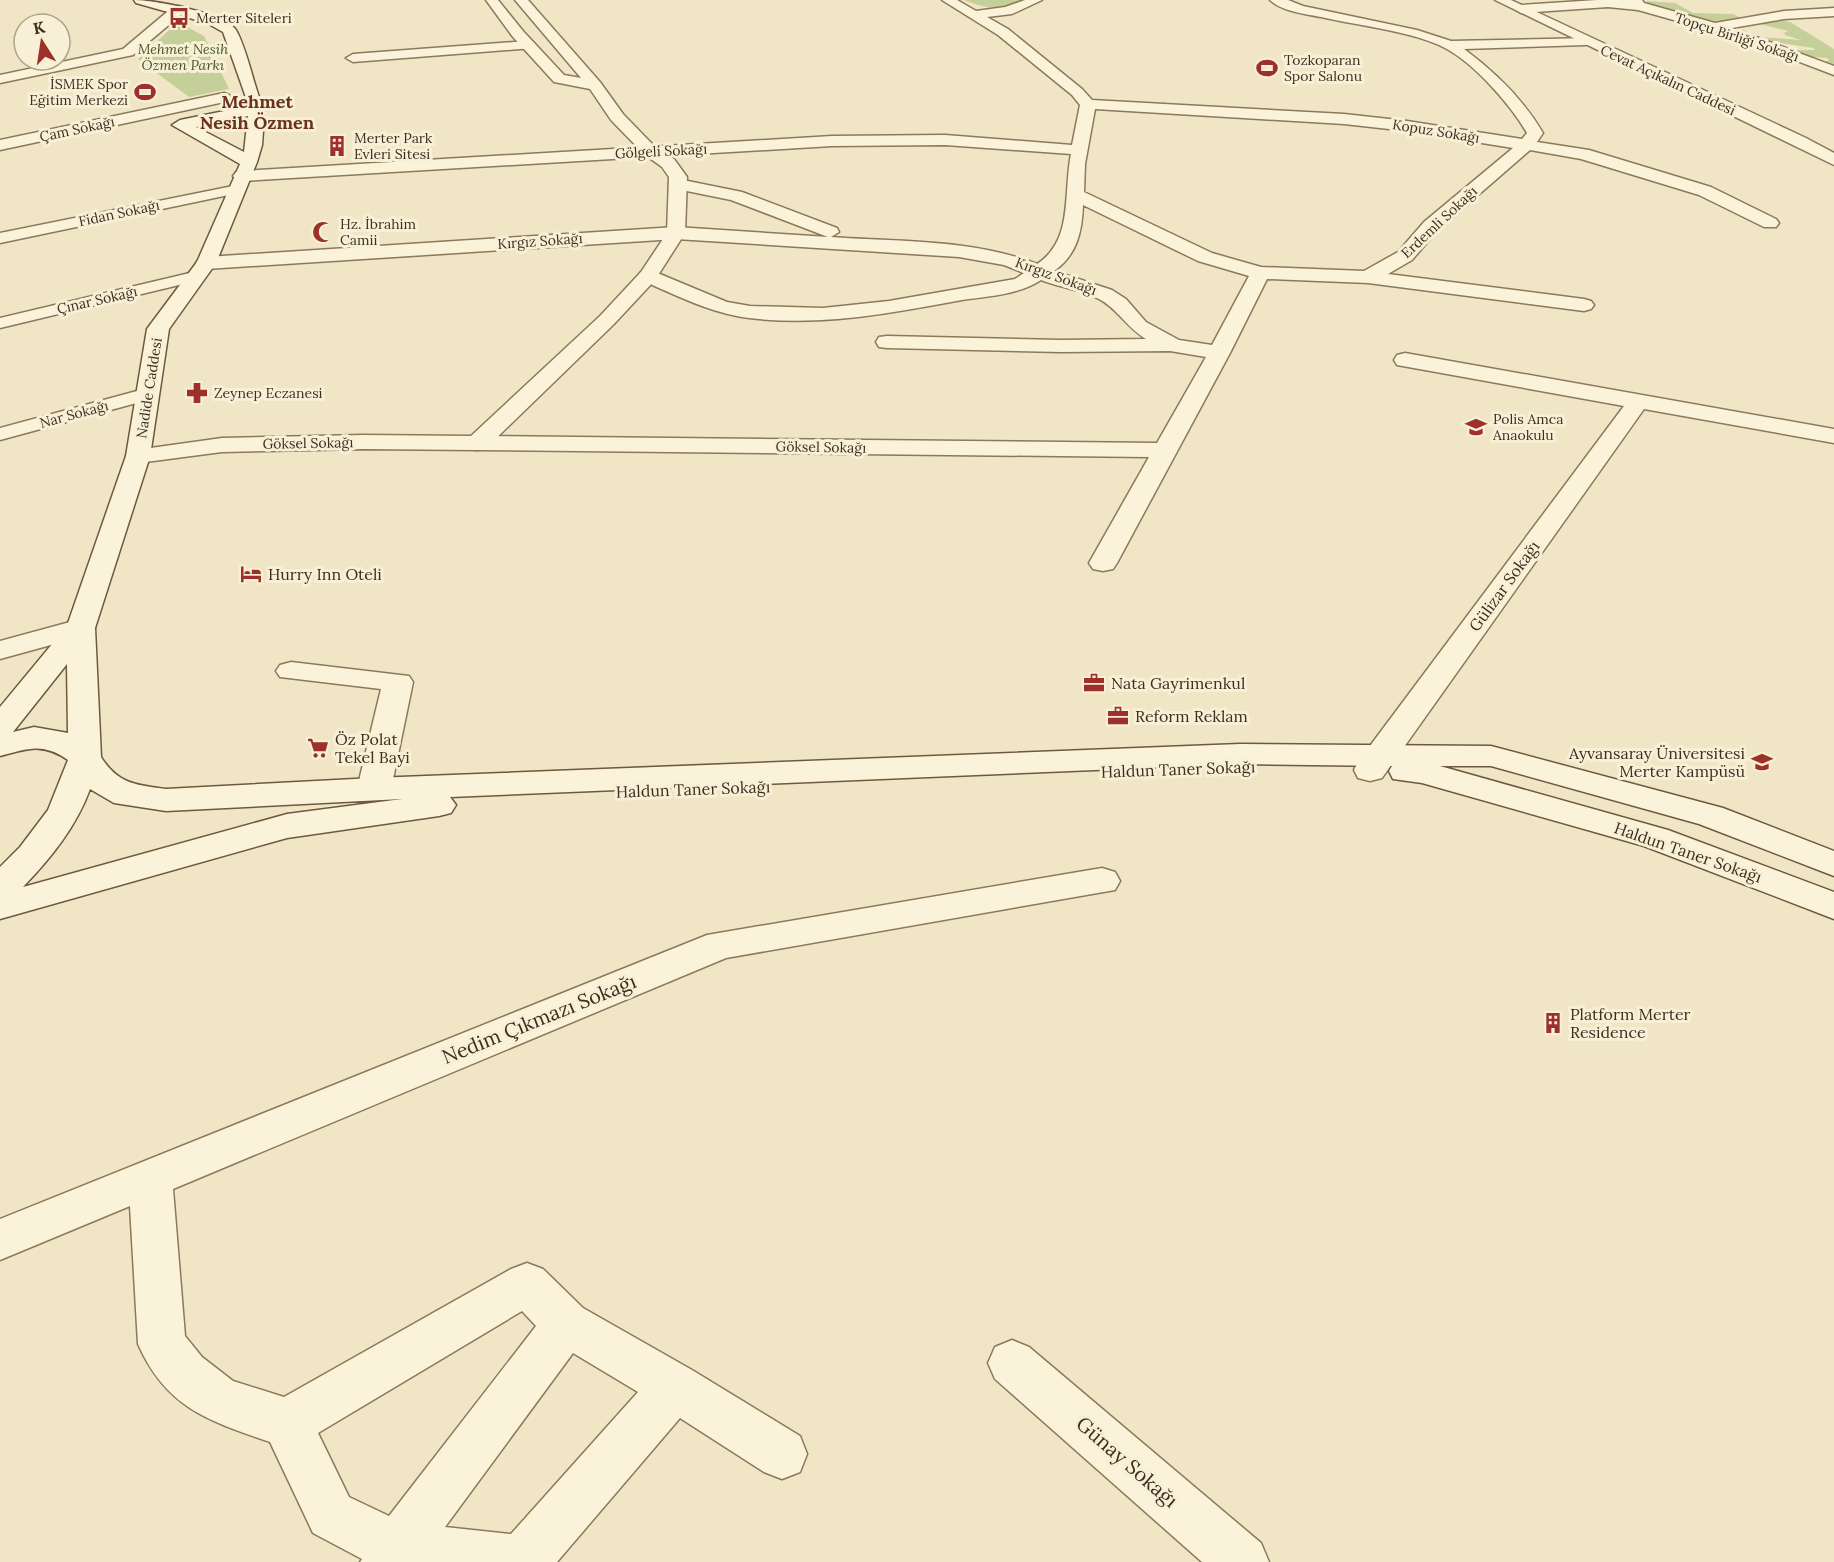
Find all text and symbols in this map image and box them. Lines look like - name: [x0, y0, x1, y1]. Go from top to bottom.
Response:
- bus stop icon: Merter Siteleri: [167, 6, 191, 30]
- street label: Topçu Birliği Sokağı: [1673, 8, 1801, 66]
- place label: Merter Siteleri: [196, 9, 292, 27]
- north arrow: [12, 12, 72, 72]
- text: K: [31, 16, 47, 38]
- park label: Mehmet Nesih Özmen Parkı: [138, 40, 228, 74]
- street label: Cevat Açıkalın Caddesi: [1598, 41, 1738, 119]
- place label: Tozkoparan Spor Salonu: [1284, 51, 1362, 85]
- sports icon: Tozkoparan Spor Salonu: [1255, 56, 1279, 80]
- place label: İSMEK Spor Eğitim Merkezi: [29, 75, 128, 109]
- sports icon: İSMEK Spor Eğitim Merkezi: [133, 80, 157, 104]
- district label: Mehmet Nesih Özmen: [200, 90, 315, 134]
- street label: Çam Sokağı: [38, 112, 116, 146]
- street label: Kopuz Sokağı: [1391, 115, 1481, 147]
- place label: Merter Park Evleri Sitesi: [354, 129, 433, 163]
- building icon: Merter Park Evleri Sitesi: [325, 134, 349, 158]
- street label: Gölgeli Sokağı: [614, 140, 708, 162]
- street label: Erdemli Sokağı: [1397, 182, 1481, 262]
- street label: Fidan Sokağı: [77, 196, 161, 230]
- place label: Hz. İbrahim Camii: [340, 215, 416, 249]
- mosque icon: Hz. İbrahim Camii: [311, 220, 335, 244]
- street label: Kırgız Sokağı: [497, 229, 583, 253]
- street label: Kırgız Sokağı: [1013, 253, 1099, 299]
- street label: Çınar Sokağı: [55, 282, 139, 318]
- street label: Nadide Caddesi: [132, 336, 166, 440]
- pharmacy icon: Zeynep Eczanesi: [185, 381, 209, 405]
- place label: Zeynep Eczanesi: [214, 384, 323, 402]
- street label: Nar Sokağı: [38, 396, 110, 432]
- place label: Polis Amca Anaokulu: [1492, 410, 1563, 444]
- school or university icon: Polis Amca Anaokulu: [1464, 415, 1488, 439]
- street label: Göksel Sokağı: [262, 433, 354, 453]
- street label: Göksel Sokağı: [775, 437, 867, 457]
- street label: Gülizar Sokağı: [1464, 537, 1544, 635]
- hotel icon: Hurry Inn Oteli: [239, 562, 263, 586]
- place label: Hurry Inn Oteli: [268, 564, 382, 584]
- office icon: Nata Gayrimenkul: [1082, 671, 1106, 695]
- place label: Nata Gayrimenkul: [1111, 673, 1245, 693]
- office icon: Reform Reklam: [1106, 704, 1130, 728]
- place label: Reform Reklam: [1135, 706, 1248, 726]
- place label: Öz Polat Tekel Bayi: [335, 729, 410, 767]
- supermarket icon: Öz Polat Tekel Bayi: [306, 736, 330, 760]
- place label: Ayvansaray Üniversitesi Merter Kampüsü: [1568, 743, 1745, 781]
- school or university icon: Ayvansaray Üniversitesi Merter Kampüsü: [1750, 750, 1774, 774]
- street label: Haldun Taner Sokağı: [1100, 756, 1256, 782]
- street label: Haldun Taner Sokağı: [615, 776, 771, 802]
- street label: Haldun Taner Sokağı: [1612, 817, 1764, 887]
- street label: Nedim Çıkmazı Sokağı: [438, 968, 640, 1069]
- place label: Platform Merter Residence: [1570, 1004, 1691, 1042]
- building icon: Platform Merter Residence: [1541, 1011, 1565, 1035]
- street label: Günay Sokağı: [1071, 1411, 1183, 1513]

